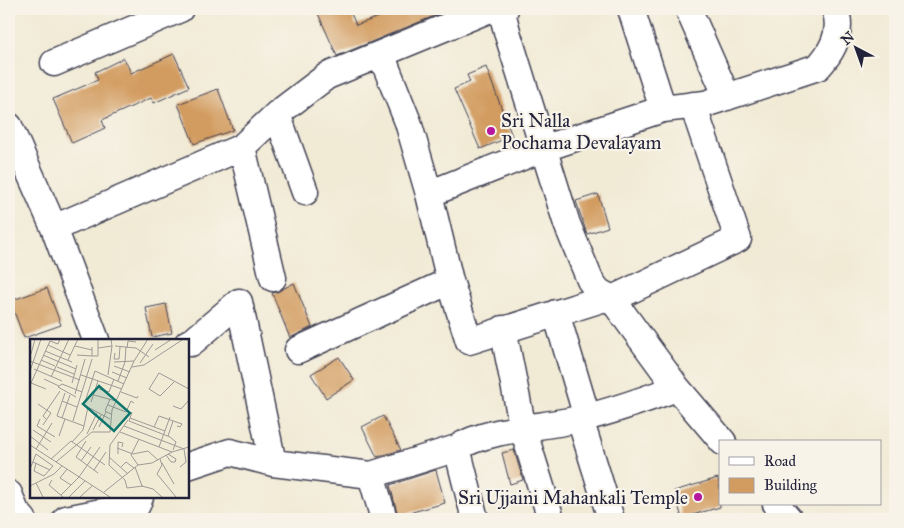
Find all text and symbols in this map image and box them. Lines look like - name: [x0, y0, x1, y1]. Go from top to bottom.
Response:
- north arrow: [832, 22, 882, 72]
- text: N: [838, 28, 858, 49]
- place label: Sri Nalla Pochama Devalayam: [501, 109, 662, 154]
- marker: Sri Nalla Pochama Devalayam: [485, 125, 497, 137]
- inset map: [30, 339, 189, 498]
- legend: [719, 440, 882, 506]
- text: Road: [764, 452, 796, 470]
- text: Building: [764, 476, 818, 494]
- place label: Sri Ujjaini Mahankali Temple: [458, 486, 688, 509]
- marker: Sri Ujjaini Mahankali Temple: [692, 491, 704, 503]

